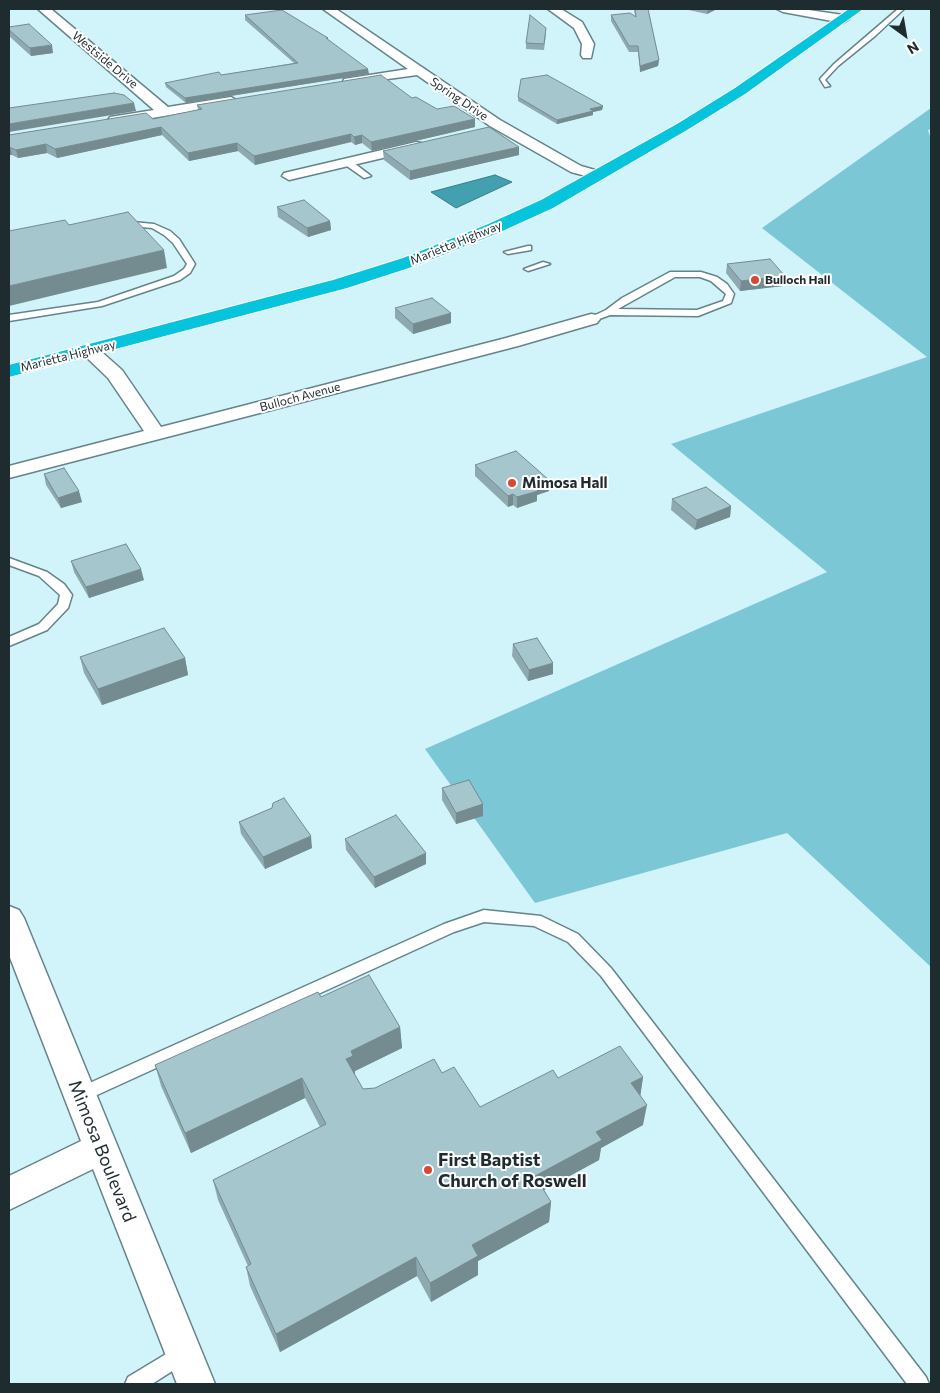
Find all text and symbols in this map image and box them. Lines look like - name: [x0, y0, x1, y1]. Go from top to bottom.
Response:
- north arrow: [880, 10, 930, 60]
- street label: Westside Drive: [69, 28, 141, 92]
- text: N: [904, 38, 922, 58]
- street label: Spring Drive: [427, 74, 491, 124]
- street label: Marietta Highway: [408, 218, 504, 268]
- place label: Bulloch Hall: [765, 273, 830, 287]
- marker: Bulloch Hall: [749, 274, 761, 286]
- street label: Marietta Highway: [19, 337, 117, 375]
- street label: Bulloch Avenue: [258, 379, 342, 415]
- place label: Mimosa Hall: [522, 474, 608, 492]
- marker: Mimosa Hall: [506, 477, 518, 489]
- street label: Mimosa Boulevard: [64, 1077, 140, 1225]
- place label: First Baptist Church of Roswell: [438, 1149, 587, 1192]
- marker: First Baptist Church of Roswell: [422, 1164, 434, 1176]

